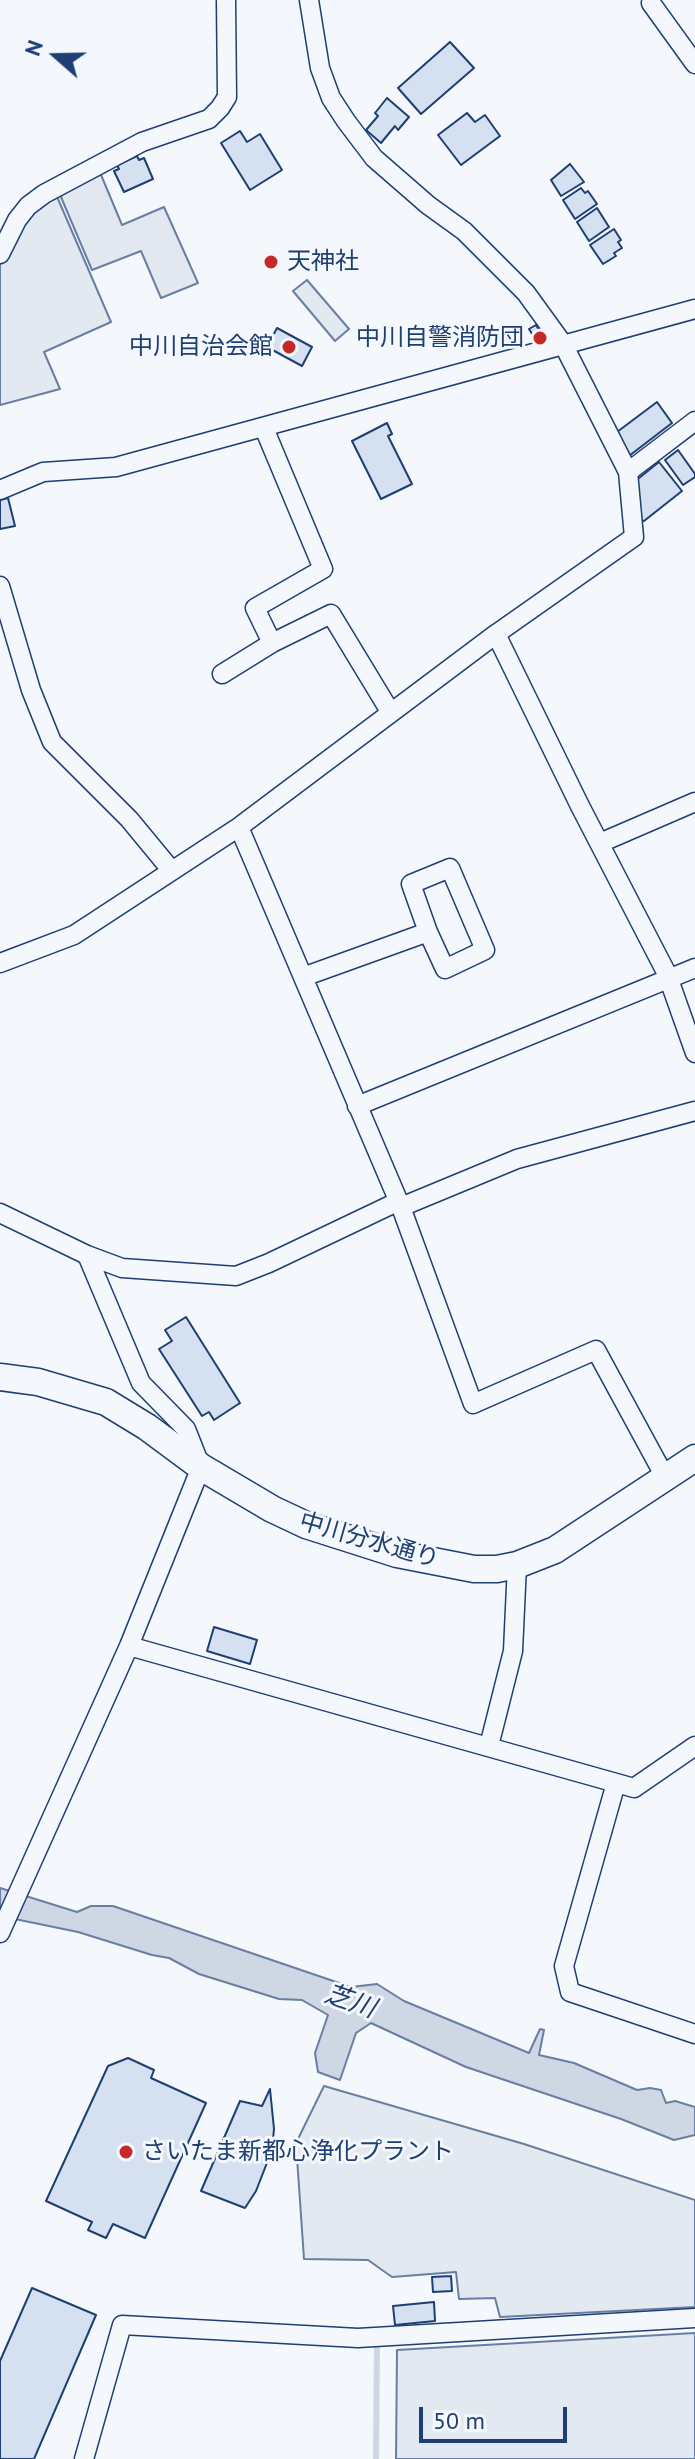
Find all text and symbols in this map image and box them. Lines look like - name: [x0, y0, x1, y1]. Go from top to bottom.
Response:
- north arrow: [16, 16, 96, 96]
- text: N: [18, 36, 49, 59]
- place label: 天神社: [287, 248, 359, 276]
- marker: 天神社: [262, 253, 280, 271]
- place label: 中川自警消防団: [356, 324, 524, 352]
- marker: 中川自警消防団: [531, 329, 549, 347]
- place label: 中川自治会館: [129, 333, 273, 361]
- marker: 中川自治会館: [280, 338, 298, 356]
- street label: 中川分水通り: [296, 1507, 442, 1575]
- water label: 芝川: [320, 1979, 380, 2025]
- place label: さいたま新都心浄化プラント: [142, 2138, 454, 2166]
- marker: さいたま新都心浄化プラント: [117, 2143, 135, 2161]
- scale bar: [423, 2391, 571, 2441]
- text: 50 m: [433, 2405, 485, 2436]

